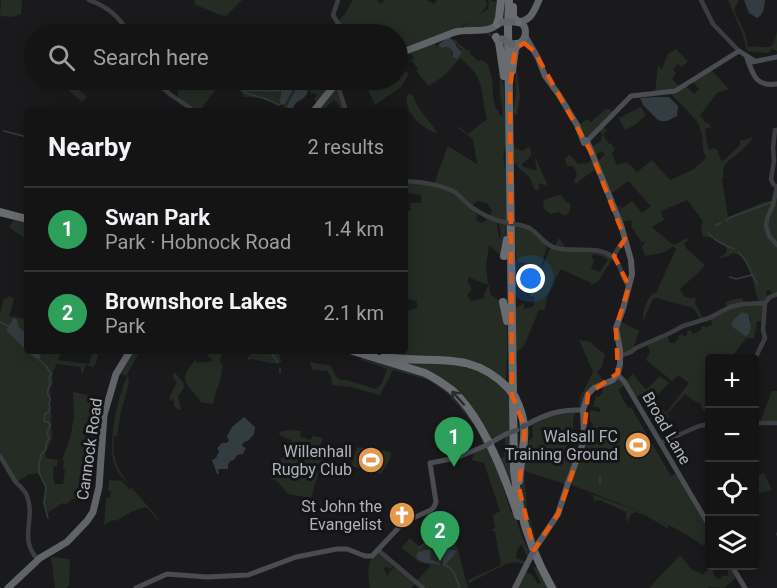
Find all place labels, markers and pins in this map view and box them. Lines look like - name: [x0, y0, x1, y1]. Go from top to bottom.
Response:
- pin: 1: [434, 418, 474, 467]
- place label: Walsall FC Training Ground: [505, 427, 618, 464]
- sports icon: Walsall FC Training Ground: [623, 430, 653, 460]
- place label: Willenhall Rugby Club: [272, 442, 352, 479]
- sports icon: Willenhall Rugby Club: [356, 445, 386, 475]
- place label: St John the Evangelist: [301, 497, 382, 534]
- church icon: St John the Evangelist: [387, 500, 417, 530]
- pin: 2: [420, 512, 460, 561]

